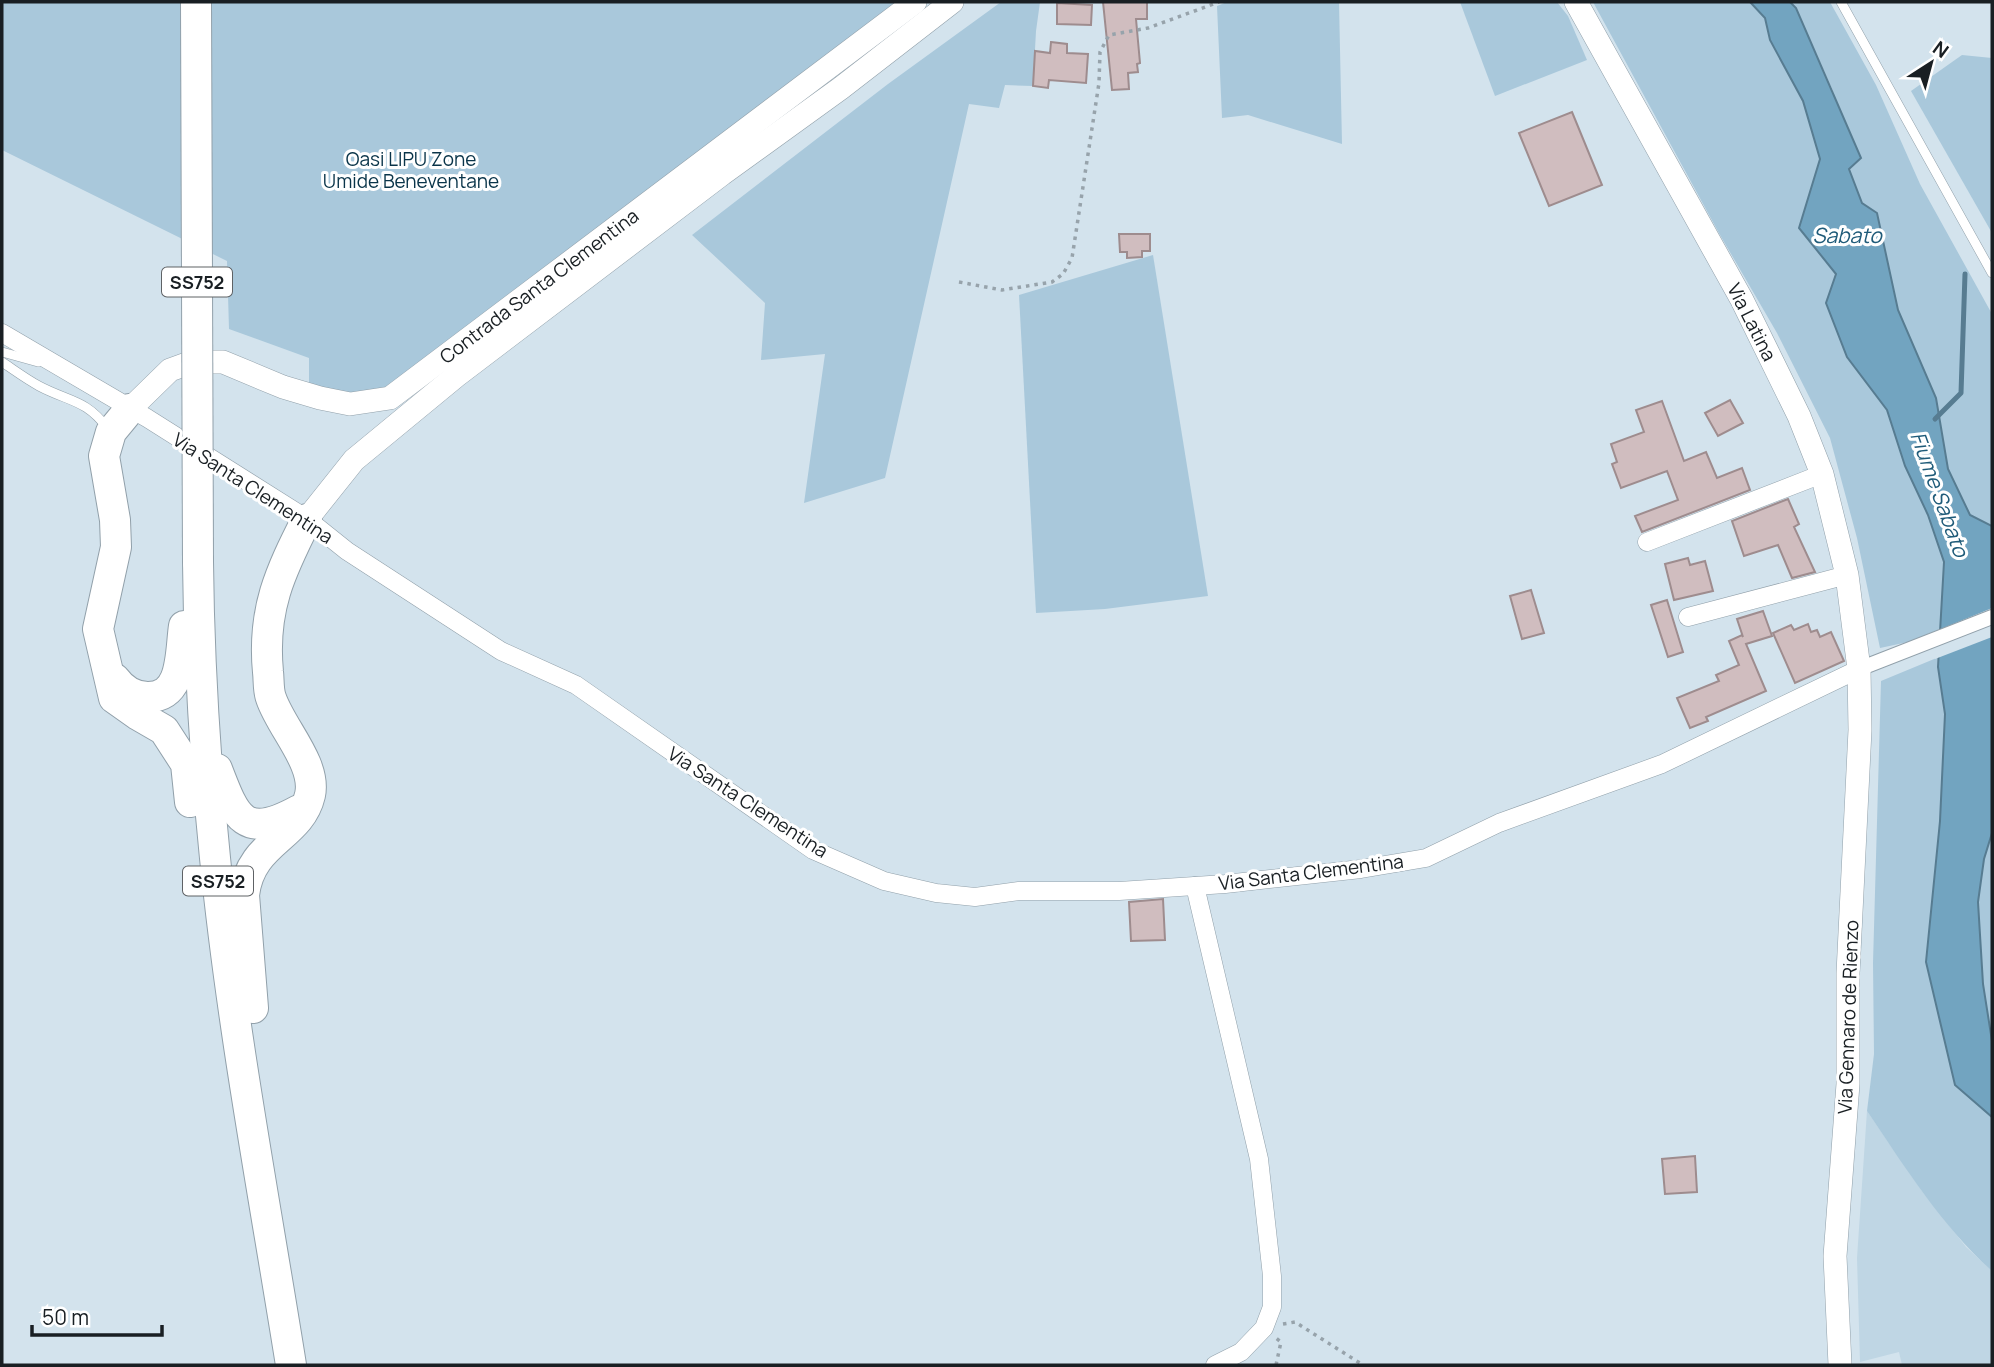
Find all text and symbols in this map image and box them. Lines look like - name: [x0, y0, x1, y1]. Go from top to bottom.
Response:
- north arrow: [1896, 28, 1966, 98]
- text: N: [1928, 35, 1954, 64]
- park label: Oasi LIPU Zone Umide Beneventane: [323, 146, 499, 194]
- street label: Contrada Santa Clementina: [434, 203, 644, 369]
- water label: Sabato: [1812, 221, 1883, 249]
- road number: SS752: [162, 268, 232, 296]
- street label: Via Latina: [1721, 279, 1783, 365]
- street label: Via Santa Clementina: [168, 426, 338, 550]
- water label: Fiume Sabato: [1904, 428, 1976, 562]
- street label: Via Santa Clementina: [663, 740, 833, 864]
- street label: Via Santa Clementina: [1217, 848, 1405, 896]
- road number: SS752: [183, 866, 253, 896]
- street label: Via Gennaro de Rienzo: [1832, 920, 1864, 1114]
- scale bar: [32, 1294, 161, 1338]
- text: 50 m: [42, 1303, 89, 1331]

